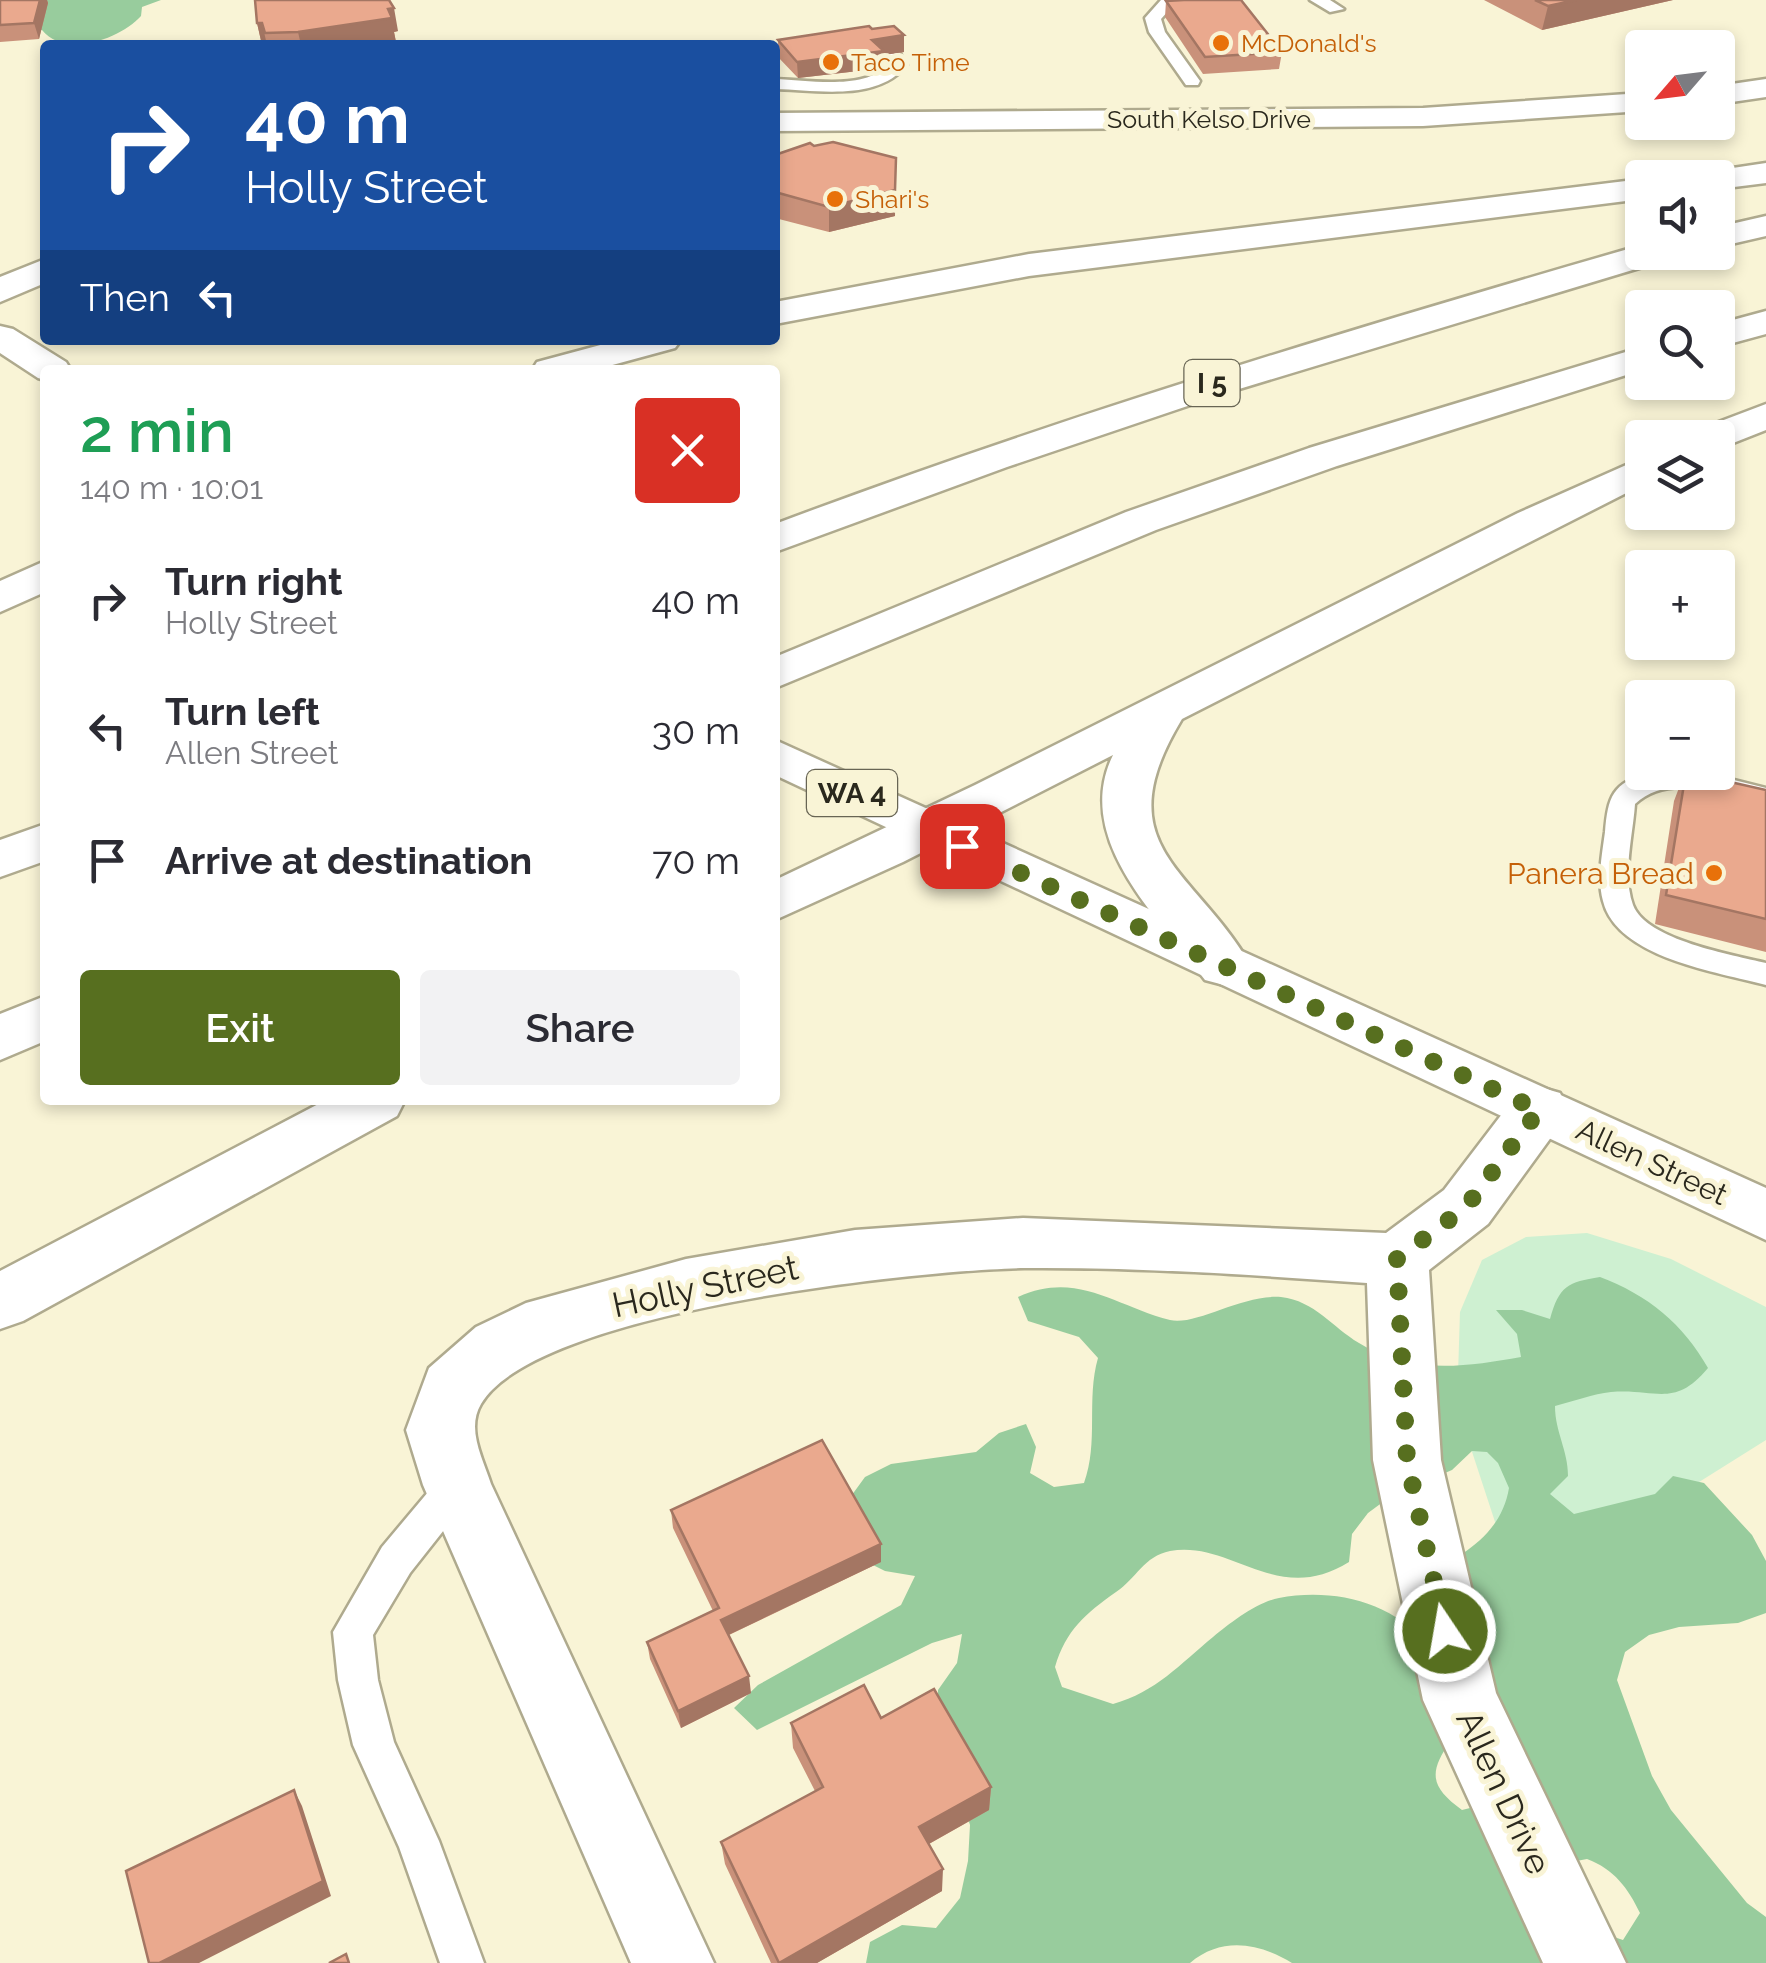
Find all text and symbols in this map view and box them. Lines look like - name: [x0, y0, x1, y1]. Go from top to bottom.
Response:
- place label: McDonald's: [1241, 28, 1377, 58]
- north arrow: [1625, 30, 1735, 140]
- map controls: [1625, 30, 1735, 790]
- marker: McDonald's: [1210, 32, 1232, 54]
- place label: Taco Time: [851, 47, 970, 77]
- marker: Taco Time: [820, 51, 842, 73]
- text: 40 m: [245, 77, 410, 159]
- icon: right: [80, 80, 210, 210]
- street label: South Kelso Drive: [1107, 104, 1311, 134]
- button: sound: [1625, 160, 1735, 270]
- text: Holly Street: [245, 161, 488, 214]
- place label: Shari's: [855, 184, 929, 214]
- marker: Shari's: [824, 188, 846, 210]
- icon: left: [190, 270, 245, 325]
- text: Then: [80, 275, 170, 320]
- button: search: [1625, 290, 1735, 400]
- road number: I 5: [1184, 360, 1240, 406]
- text: 2 min: [80, 396, 234, 466]
- button: close: [635, 398, 740, 503]
- button: layers: [1625, 420, 1735, 530]
- text: 140 m · 10:01: [80, 469, 263, 506]
- button: +: [1625, 550, 1735, 660]
- text: Turn right: [165, 559, 342, 604]
- icon: right: [80, 573, 135, 628]
- text: 40 m: [651, 578, 740, 623]
- text: Holly Street: [165, 604, 338, 641]
- button: −: [1625, 680, 1735, 790]
- text: Turn left: [165, 689, 320, 734]
- icon: left: [80, 703, 135, 758]
- text: 30 m: [652, 708, 740, 753]
- text: Allen Street: [165, 734, 338, 771]
- road number: WA 4: [807, 770, 897, 816]
- pin: [920, 804, 1005, 889]
- icon: arrive: [935, 819, 990, 874]
- icon: arrive: [80, 833, 135, 888]
- text: Arrive at destination: [165, 838, 532, 883]
- text: 70 m: [652, 838, 740, 883]
- place label: Panera Bread: [1507, 856, 1694, 891]
- marker: Panera Bread: [1703, 862, 1725, 884]
- button: Exit: [80, 970, 400, 1085]
- button: Share: [420, 970, 740, 1085]
- street label: Allen Street: [1571, 1112, 1733, 1212]
- street label: Holly Street: [608, 1246, 802, 1326]
- position arrow: [1393, 1579, 1497, 1683]
- street label: Allen Drive: [1448, 1704, 1560, 1880]

